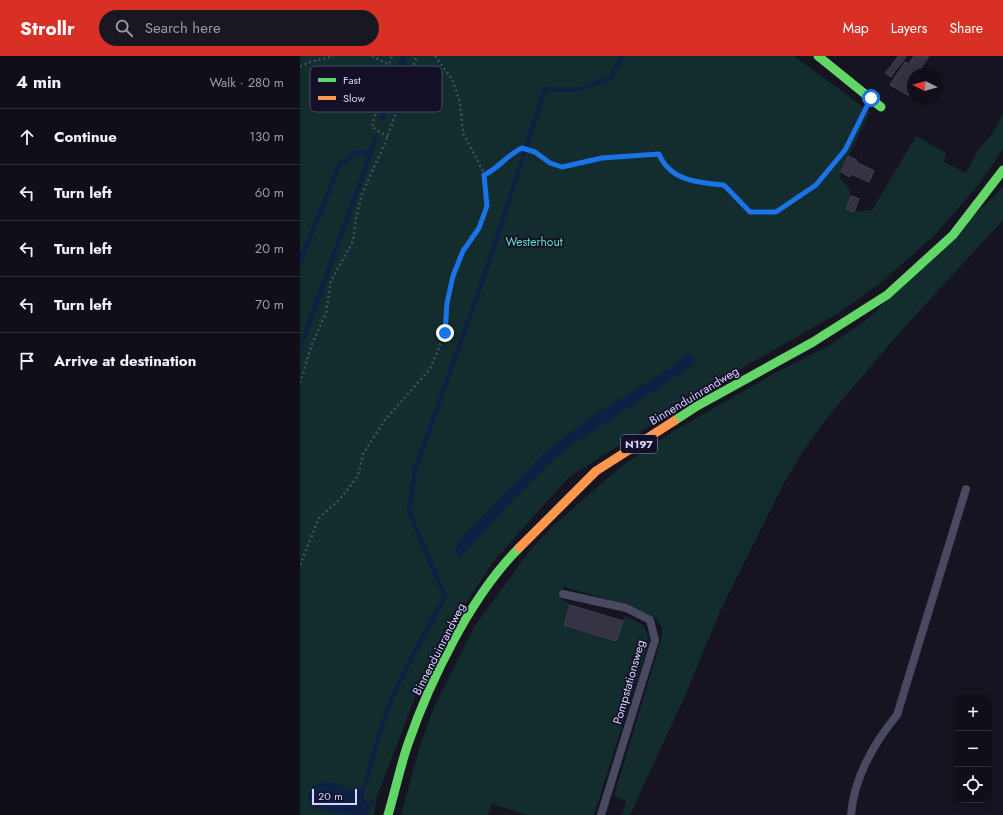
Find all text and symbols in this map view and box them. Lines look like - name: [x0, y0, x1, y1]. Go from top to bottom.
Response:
- search box: [99, 10, 379, 46]
- text: Strollr: [20, 15, 75, 42]
- icon: search: [113, 17, 135, 39]
- text: Search here: [145, 17, 221, 39]
- text: Map: [843, 18, 869, 38]
- text: Layers: [891, 18, 927, 38]
- text: Share: [949, 18, 983, 38]
- legend: [310, 66, 442, 112]
- north arrow: [907, 68, 943, 104]
- text: 4 min: [16, 70, 61, 94]
- text: Fast: [343, 72, 361, 88]
- text: Walk · 280 m: [209, 73, 284, 92]
- route start: [862, 89, 880, 107]
- text: Slow: [343, 90, 365, 106]
- icon: ahead: [16, 126, 38, 148]
- text: Continue: [54, 126, 117, 148]
- text: 130 m: [249, 127, 284, 146]
- icon: left: [16, 182, 38, 204]
- text: Turn left: [54, 182, 112, 204]
- text: 60 m: [255, 183, 284, 202]
- park label: Westerhout: [505, 233, 563, 251]
- icon: left: [16, 238, 38, 260]
- text: Turn left: [54, 238, 112, 260]
- text: 20 m: [255, 239, 284, 258]
- icon: left: [16, 294, 38, 316]
- text: Turn left: [54, 294, 112, 316]
- text: 70 m: [255, 295, 284, 314]
- route end: [436, 324, 454, 342]
- icon: arrive: [16, 350, 38, 372]
- text: Arrive at destination: [54, 350, 196, 372]
- street label: Binnenduinrandweg: [646, 362, 742, 430]
- road number: N197: [621, 435, 657, 453]
- street label: Binnenduinrandweg: [408, 600, 470, 698]
- street label: Pompstationsweg: [608, 638, 650, 726]
- map controls: [955, 695, 991, 803]
- button: +: [955, 695, 991, 731]
- button: −: [955, 731, 991, 767]
- button: locate: [955, 767, 991, 803]
- scale bar: [312, 787, 357, 806]
- text: 20 m: [318, 788, 343, 804]

